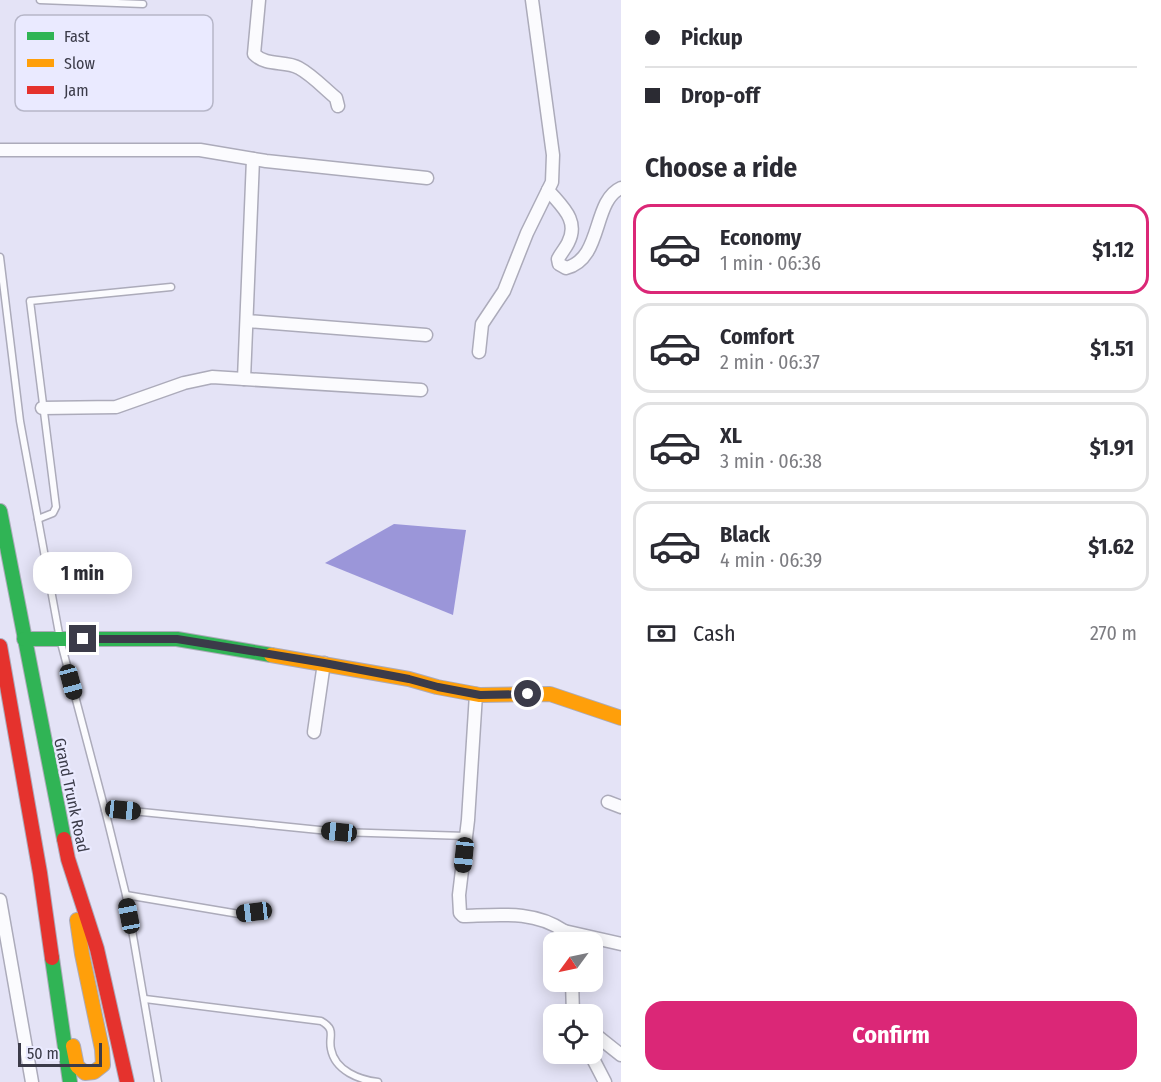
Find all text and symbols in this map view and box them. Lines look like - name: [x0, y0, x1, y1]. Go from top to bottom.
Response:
- legend: [15, 15, 213, 111]
- text: Pickup: [681, 24, 743, 51]
- text: Fast: [64, 27, 91, 46]
- text: Slow: [64, 54, 95, 73]
- text: Jam: [64, 81, 89, 100]
- text: Drop-off: [681, 82, 760, 109]
- text: Choose a ride: [645, 152, 797, 184]
- icon: car: [648, 222, 702, 276]
- text: Economy: [720, 224, 801, 251]
- text: $1.12: [1092, 236, 1134, 263]
- text: 1 min · 06:36: [720, 251, 821, 275]
- icon: car: [648, 321, 702, 375]
- text: Comfort: [720, 323, 794, 350]
- text: $1.51: [1090, 335, 1134, 362]
- text: 2 min · 06:37: [720, 350, 820, 374]
- icon: car: [648, 420, 702, 474]
- text: XL: [720, 422, 742, 449]
- text: $1.91: [1090, 434, 1134, 461]
- text: 3 min · 06:38: [720, 449, 822, 473]
- icon: car: [648, 519, 702, 573]
- text: Black: [720, 521, 770, 548]
- text: $1.62: [1088, 533, 1134, 560]
- text: 4 min · 06:39: [720, 548, 822, 572]
- callout: 1 min: [34, 552, 132, 594]
- text: 1 min: [61, 561, 104, 585]
- icon: cash: [645, 617, 678, 650]
- text: Cash: [693, 620, 736, 647]
- text: 270 m: [1090, 621, 1137, 645]
- route end: [69, 625, 96, 652]
- car: [58, 662, 84, 702]
- route start: [514, 680, 541, 707]
- street label: Grand Trunk Road: [50, 736, 93, 854]
- car: [104, 799, 142, 821]
- car: [320, 821, 358, 843]
- car: [453, 836, 475, 874]
- car: [117, 897, 141, 935]
- car: [235, 901, 273, 923]
- north arrow: [543, 932, 603, 992]
- map controls: [543, 932, 603, 1064]
- button: Confirm: [645, 1001, 1137, 1070]
- button: locate: [543, 1004, 603, 1064]
- scale bar: [18, 1040, 102, 1068]
- text: 50 m: [27, 1044, 59, 1063]

